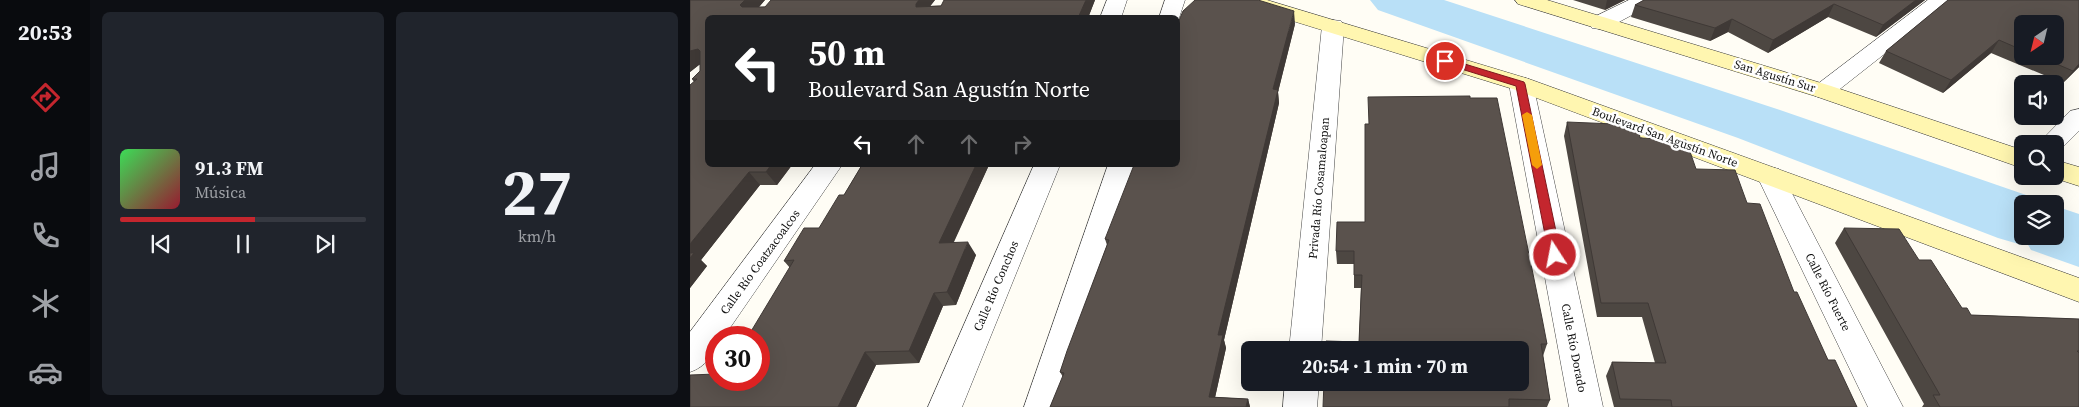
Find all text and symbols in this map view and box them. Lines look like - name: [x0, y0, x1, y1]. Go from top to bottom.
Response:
- north arrow: [2014, 15, 2064, 65]
- map controls: [2014, 15, 2064, 245]
- text: 20:53: [18, 17, 72, 47]
- text: 50 m: [808, 29, 885, 77]
- icon: left: [725, 35, 790, 100]
- pin: [1424, 40, 1466, 82]
- icon: arrive: [1431, 47, 1459, 75]
- street label: San Agustín Sur: [1732, 56, 1818, 96]
- text: Boulevard San Agustín Norte: [808, 74, 1090, 104]
- button: sound: [2014, 75, 2064, 125]
- icon: directions: [28, 80, 63, 115]
- street label: Boulevard San Agustín Norte: [1590, 103, 1740, 171]
- street label: Privada Río Cosamaloapan: [1305, 116, 1333, 260]
- icon: left: [849, 130, 877, 158]
- icon: ahead: [902, 130, 930, 158]
- icon: ahead: [955, 130, 983, 158]
- icon: right: [1008, 130, 1036, 158]
- button: search: [2014, 135, 2064, 185]
- text: 27: [502, 148, 572, 237]
- icon: music: [28, 149, 63, 184]
- text: 91.3 FM: [195, 155, 264, 181]
- text: Música: [195, 181, 246, 203]
- button: layers: [2014, 195, 2064, 245]
- street label: Calle Río Coatzacoalcos: [716, 206, 804, 318]
- icon: phone: [28, 218, 63, 253]
- text: km/h: [518, 225, 556, 247]
- position arrow: [1528, 228, 1580, 280]
- icon: previous: [147, 230, 175, 258]
- icon: pause: [229, 230, 257, 258]
- icon: next: [311, 230, 339, 258]
- street label: Calle Río Conchos: [970, 238, 1022, 334]
- street label: Calle Río Fuerte: [1801, 250, 1855, 334]
- icon: climate: [28, 286, 63, 321]
- street label: Calle Río Dorado: [1558, 302, 1591, 394]
- speed limit sign: 30: [705, 326, 770, 391]
- text: 20:54 · 1 min · 70 m: [1302, 353, 1468, 379]
- icon: car: [28, 355, 63, 390]

